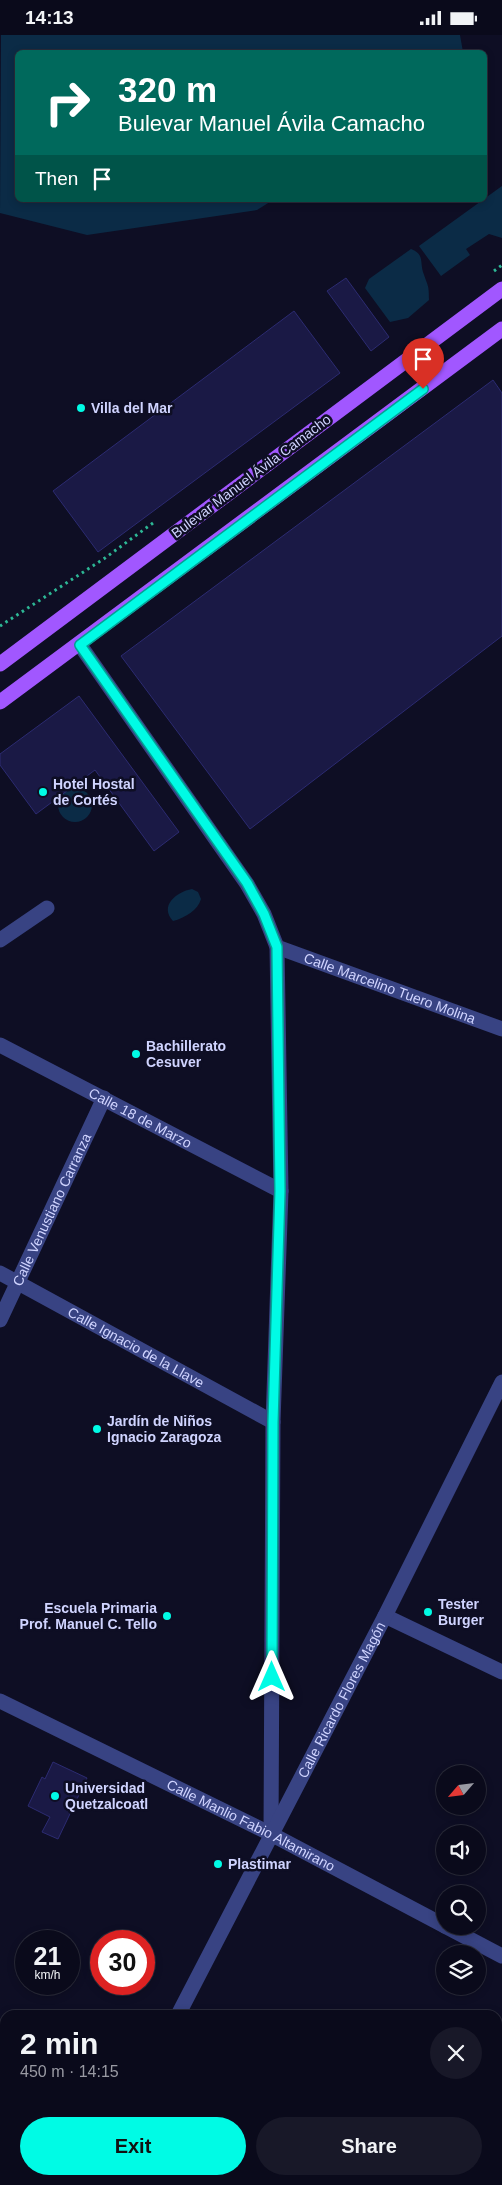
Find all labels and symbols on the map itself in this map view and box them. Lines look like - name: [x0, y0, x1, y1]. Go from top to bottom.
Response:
- pin: [402, 338, 444, 389]
- place label: Villa del Mar: [91, 400, 173, 416]
- marker: Villa del Mar: [75, 402, 87, 414]
- street label: Bulevar Manuel Ávila Camacho: [168, 411, 334, 541]
- place label: Hotel Hostal de Cortés: [53, 776, 135, 808]
- marker: Hotel Hostal de Cortés: [37, 786, 49, 798]
- street label: Calle Marcelino Tuero Molina: [302, 949, 478, 1027]
- place label: Bachillerato Cesuver: [146, 1038, 226, 1070]
- marker: Bachillerato Cesuver: [130, 1048, 142, 1060]
- street label: Calle 18 de Marzo: [86, 1085, 195, 1151]
- street label: Calle Venustiano Carranza: [9, 1130, 94, 1288]
- street label: Calle Ignacio de la Llave: [65, 1304, 207, 1391]
- place label: Jardín de Niños Ignacio Zaragoza: [107, 1413, 222, 1445]
- marker: Jardín de Niños Ignacio Zaragoza: [91, 1423, 103, 1435]
- place label: Tester Burger: [438, 1596, 484, 1628]
- place label: Escuela Primaria Prof. Manuel C. Tello: [20, 1600, 157, 1632]
- marker: Tester Burger: [422, 1606, 434, 1618]
- marker: Escuela Primaria Prof. Manuel C. Tello: [161, 1610, 173, 1622]
- street label: Calle Ricardo Flores Magón: [294, 1619, 389, 1781]
- position arrow: [245, 1650, 297, 1702]
- north arrow: [436, 1765, 486, 1815]
- street label: Calle Manlio Fabio Altamirano: [164, 1776, 338, 1874]
- place label: Universidad Quetzalcoatl: [65, 1780, 148, 1812]
- marker: Universidad Quetzalcoatl: [49, 1790, 61, 1802]
- place label: Plastimar: [228, 1856, 292, 1872]
- marker: Plastimar: [212, 1858, 224, 1870]
- speed limit sign: 30: [90, 1930, 155, 1995]

